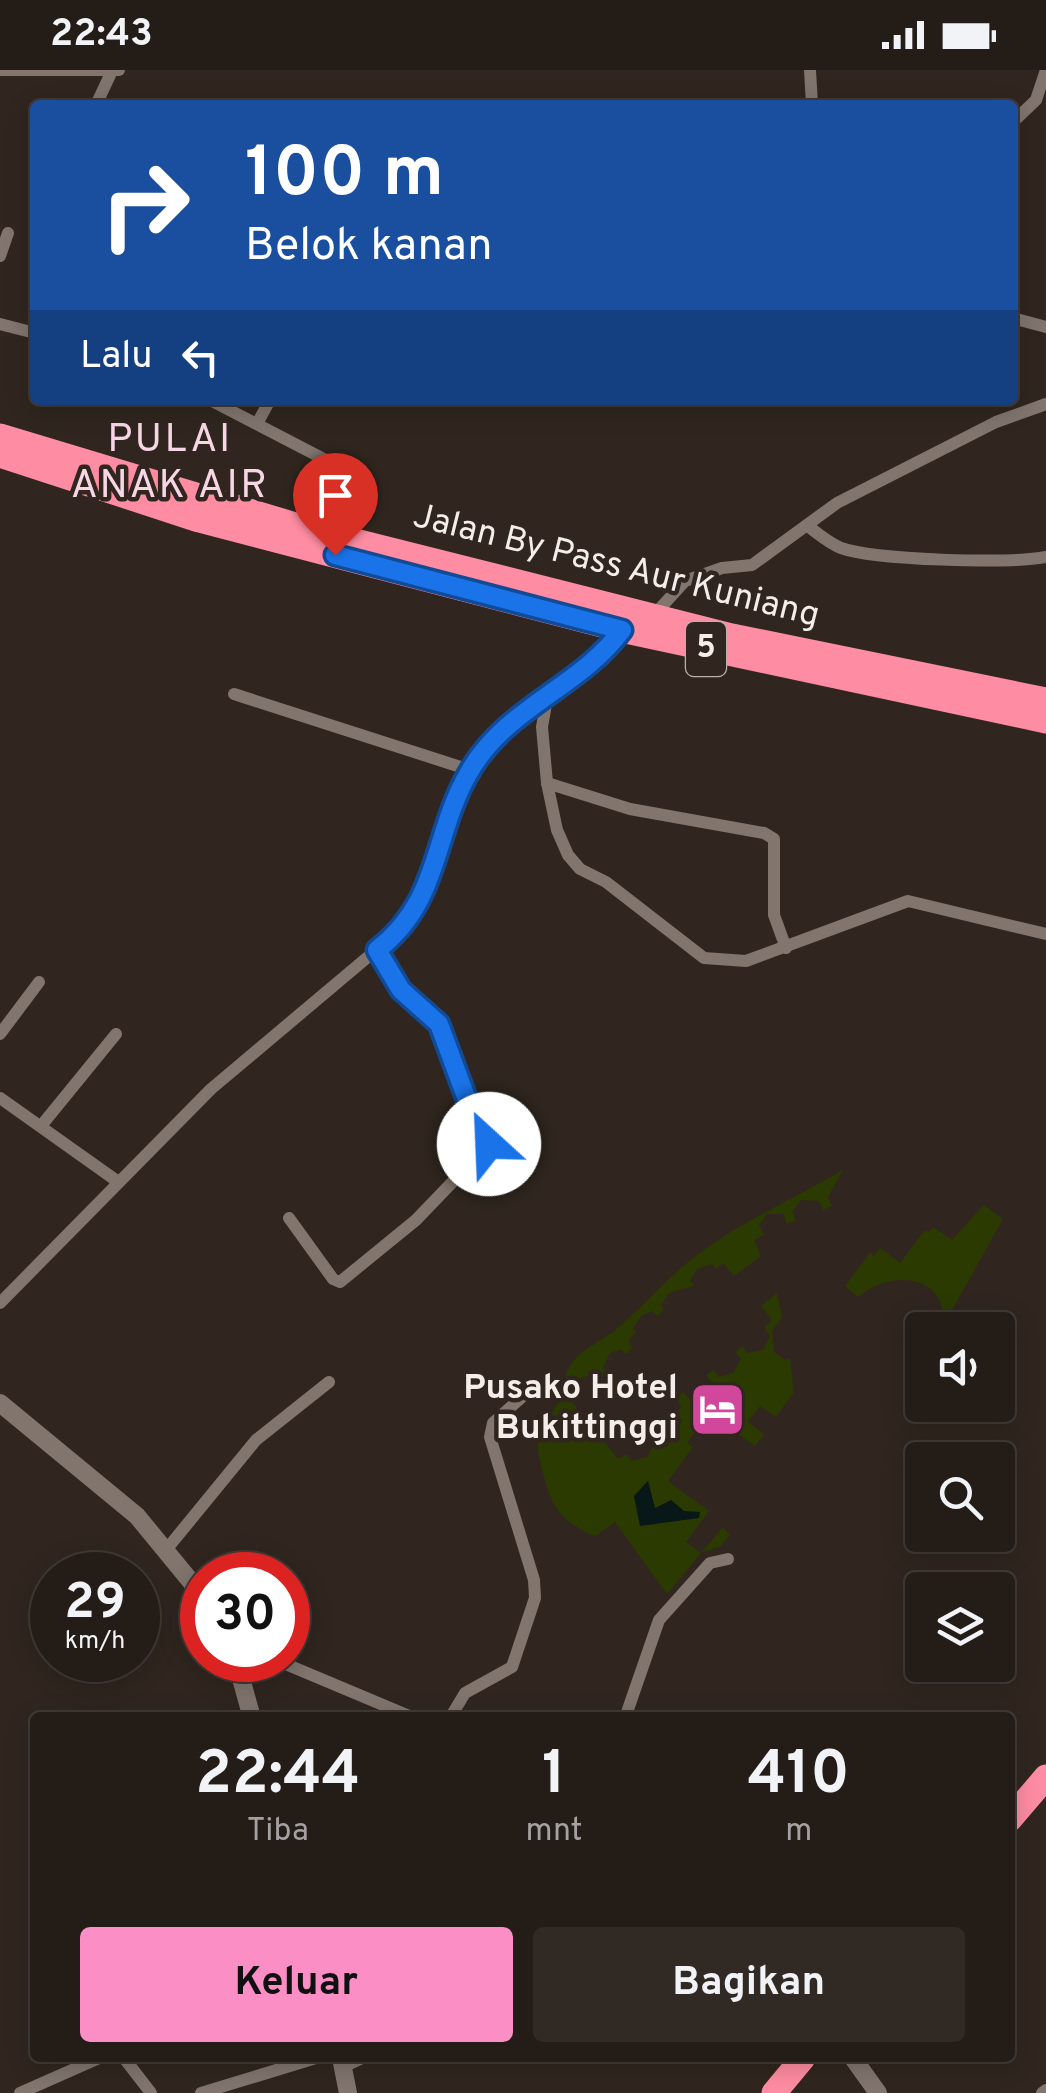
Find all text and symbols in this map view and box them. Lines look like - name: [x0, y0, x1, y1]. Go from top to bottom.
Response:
- text: 22:43: [50, 11, 153, 60]
- text: 100 m: [245, 132, 444, 221]
- icon: right: [80, 140, 210, 270]
- text: Belok kanan: [245, 219, 493, 276]
- icon: left: [173, 330, 228, 385]
- text: Lalu: [80, 333, 153, 382]
- district label: PULAI ANAK AIR: [71, 416, 269, 512]
- pin: [293, 453, 378, 556]
- icon: arrive: [308, 468, 363, 523]
- street label: Jalan By Pass Aur Kuniang: [408, 495, 824, 639]
- road number: 5: [686, 622, 726, 676]
- position arrow: [437, 1092, 541, 1196]
- map controls: [905, 1312, 1015, 1682]
- button: sound: [905, 1312, 1015, 1422]
- place label: Pusako Hotel Bukittinggi: [463, 1367, 678, 1451]
- hotel icon: Pusako Hotel Bukittinggi: [687, 1379, 747, 1439]
- button: search: [905, 1442, 1015, 1552]
- speed limit sign: 30: [180, 1552, 310, 1682]
- button: layers: [905, 1572, 1015, 1682]
- text: 29: [64, 1573, 126, 1636]
- text: km/h: [65, 1626, 125, 1658]
- text: 22:44: [195, 1739, 360, 1815]
- text: 1: [542, 1739, 566, 1815]
- text: 410: [748, 1739, 850, 1815]
- text: Tiba: [247, 1812, 309, 1852]
- text: mnt: [525, 1812, 583, 1852]
- text: m: [785, 1812, 812, 1852]
- button: Keluar: [80, 1927, 513, 2042]
- button: Bagikan: [533, 1927, 965, 2042]

